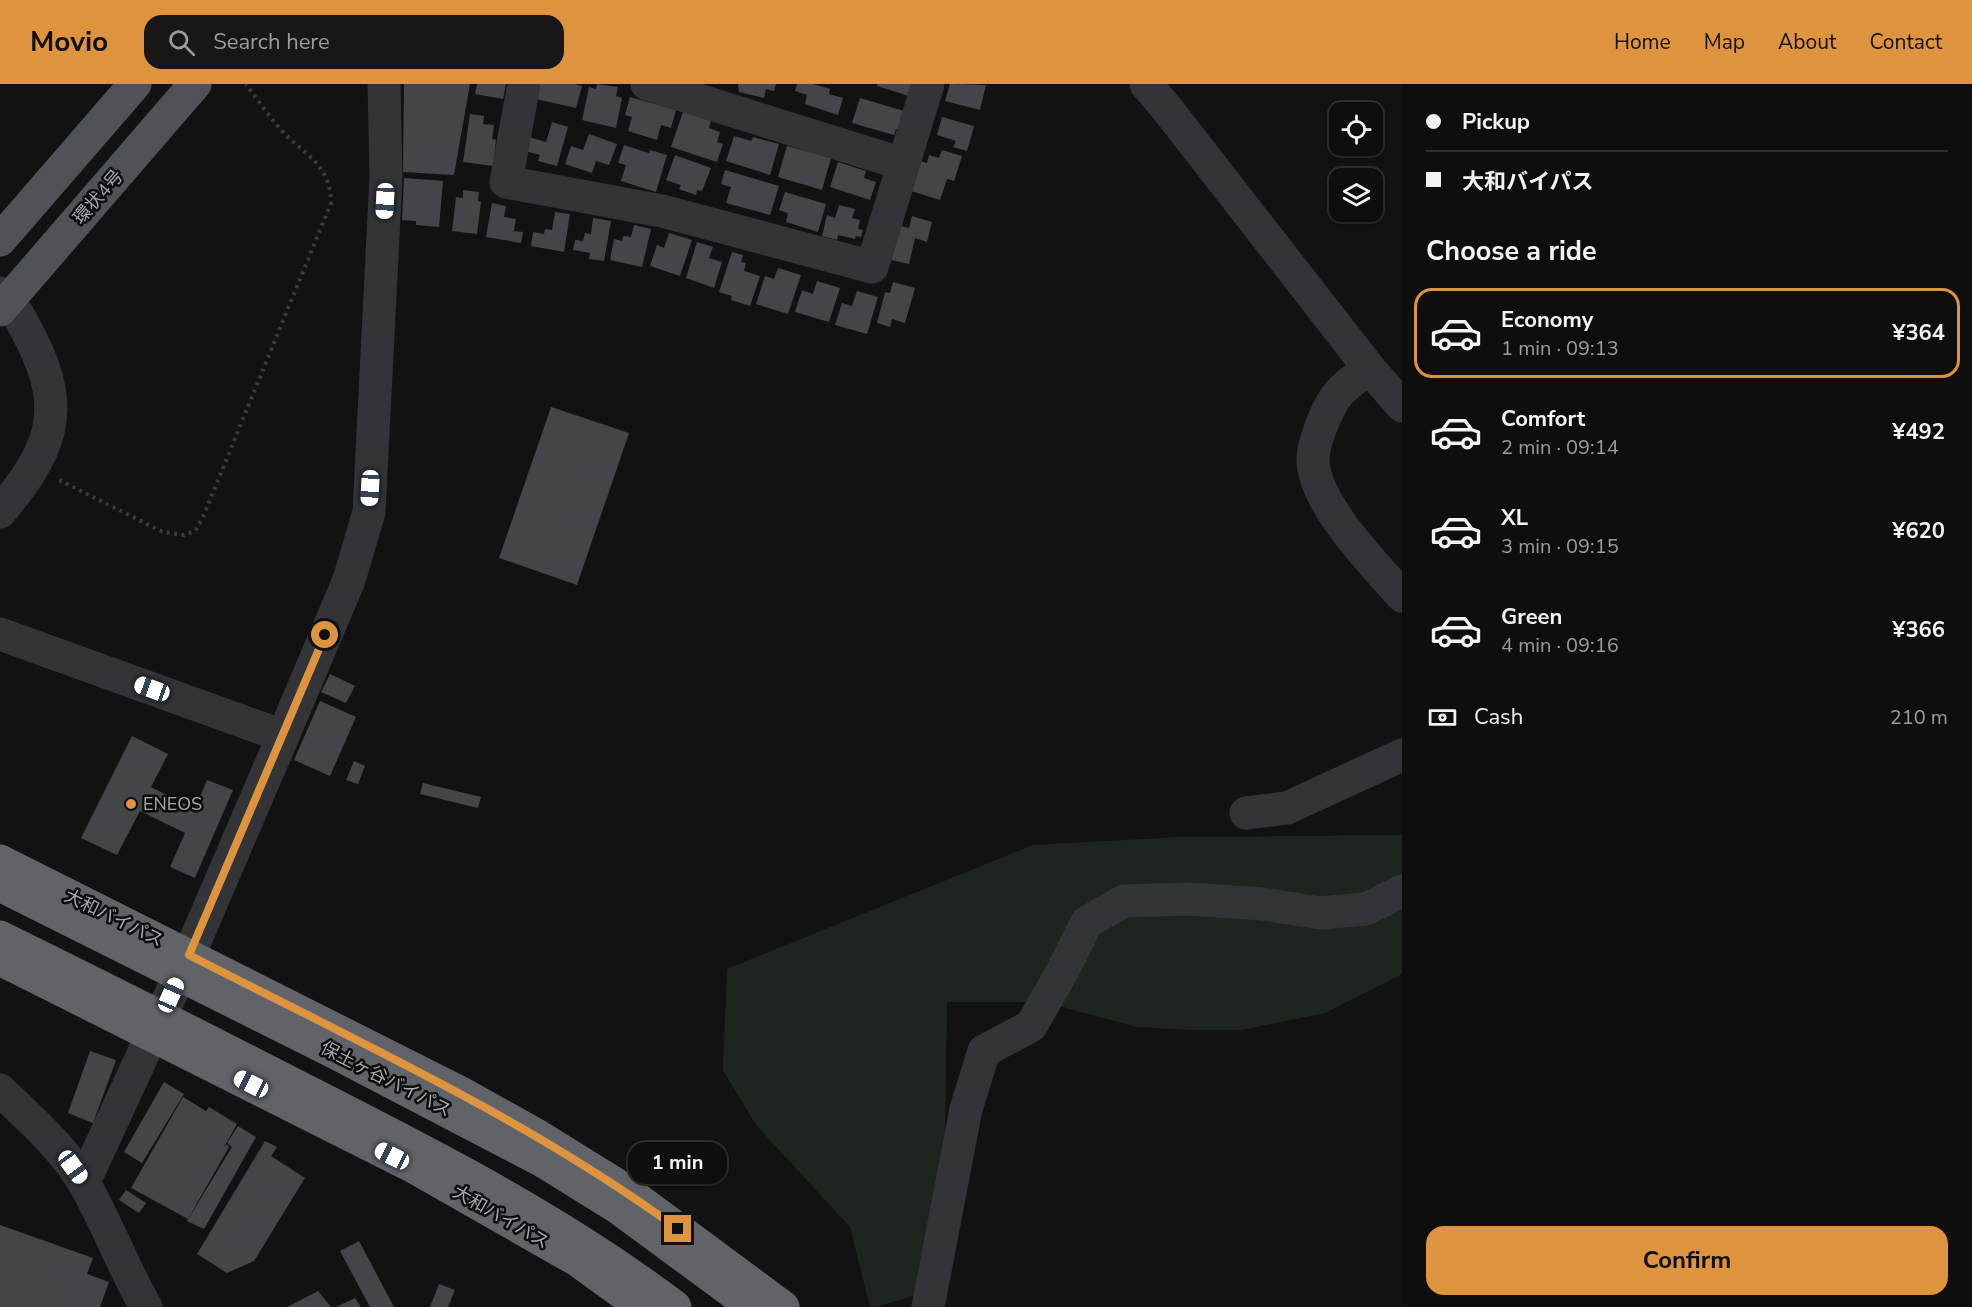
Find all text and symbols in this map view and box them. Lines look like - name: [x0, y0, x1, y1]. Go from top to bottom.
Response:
- search box: [144, 15, 564, 69]
- text: Movio: [30, 23, 108, 61]
- icon: search: [165, 26, 198, 59]
- text: Search here: [213, 27, 330, 57]
- text: Home: [1614, 28, 1671, 56]
- text: Map: [1704, 28, 1745, 56]
- text: About: [1778, 28, 1836, 56]
- text: Contact: [1869, 28, 1942, 56]
- map controls: [1329, 102, 1383, 222]
- button: locate: [1329, 102, 1383, 156]
- text: Pickup: [1462, 107, 1530, 137]
- street label: 環状4号: [68, 165, 128, 229]
- text: 大和バイパス: [1462, 167, 1594, 197]
- button: layers: [1329, 168, 1383, 222]
- car: [375, 183, 395, 219]
- text: Choose a ride: [1426, 233, 1597, 270]
- text: Economy: [1501, 305, 1593, 335]
- icon: car: [1429, 306, 1483, 360]
- text: ¥364: [1892, 318, 1945, 348]
- text: 1 min · 09:13: [1501, 335, 1619, 362]
- text: Comfort: [1501, 404, 1585, 434]
- icon: car: [1429, 405, 1483, 459]
- text: ¥492: [1892, 417, 1945, 447]
- text: 2 min · 09:14: [1501, 434, 1619, 461]
- car: [360, 470, 380, 506]
- text: XL: [1501, 503, 1528, 533]
- icon: car: [1429, 504, 1483, 558]
- text: ¥620: [1892, 516, 1945, 546]
- text: 3 min · 09:15: [1501, 533, 1619, 560]
- text: Green: [1501, 602, 1562, 632]
- icon: car: [1429, 603, 1483, 657]
- text: ¥366: [1892, 615, 1945, 645]
- route start: [311, 621, 338, 648]
- text: 4 min · 09:16: [1501, 632, 1619, 659]
- car: [132, 674, 172, 704]
- icon: cash: [1426, 701, 1459, 734]
- text: Cash: [1474, 702, 1523, 732]
- text: 210 m: [1890, 704, 1948, 731]
- place label: ENEOS: [143, 792, 202, 816]
- marker: ENEOS: [124, 797, 138, 811]
- street label: 大和バイパス: [60, 884, 168, 952]
- car: [155, 975, 187, 1015]
- street label: 保土ヶ谷バイパス: [317, 1036, 455, 1122]
- car: [231, 1068, 271, 1100]
- car: [372, 1140, 412, 1172]
- callout: 1 min: [628, 1142, 728, 1184]
- car: [55, 1147, 91, 1187]
- text: 1 min: [652, 1149, 703, 1176]
- street label: 大和バイパス: [448, 1180, 554, 1254]
- route end: [664, 1215, 691, 1242]
- button: Confirm: [1426, 1226, 1948, 1295]

